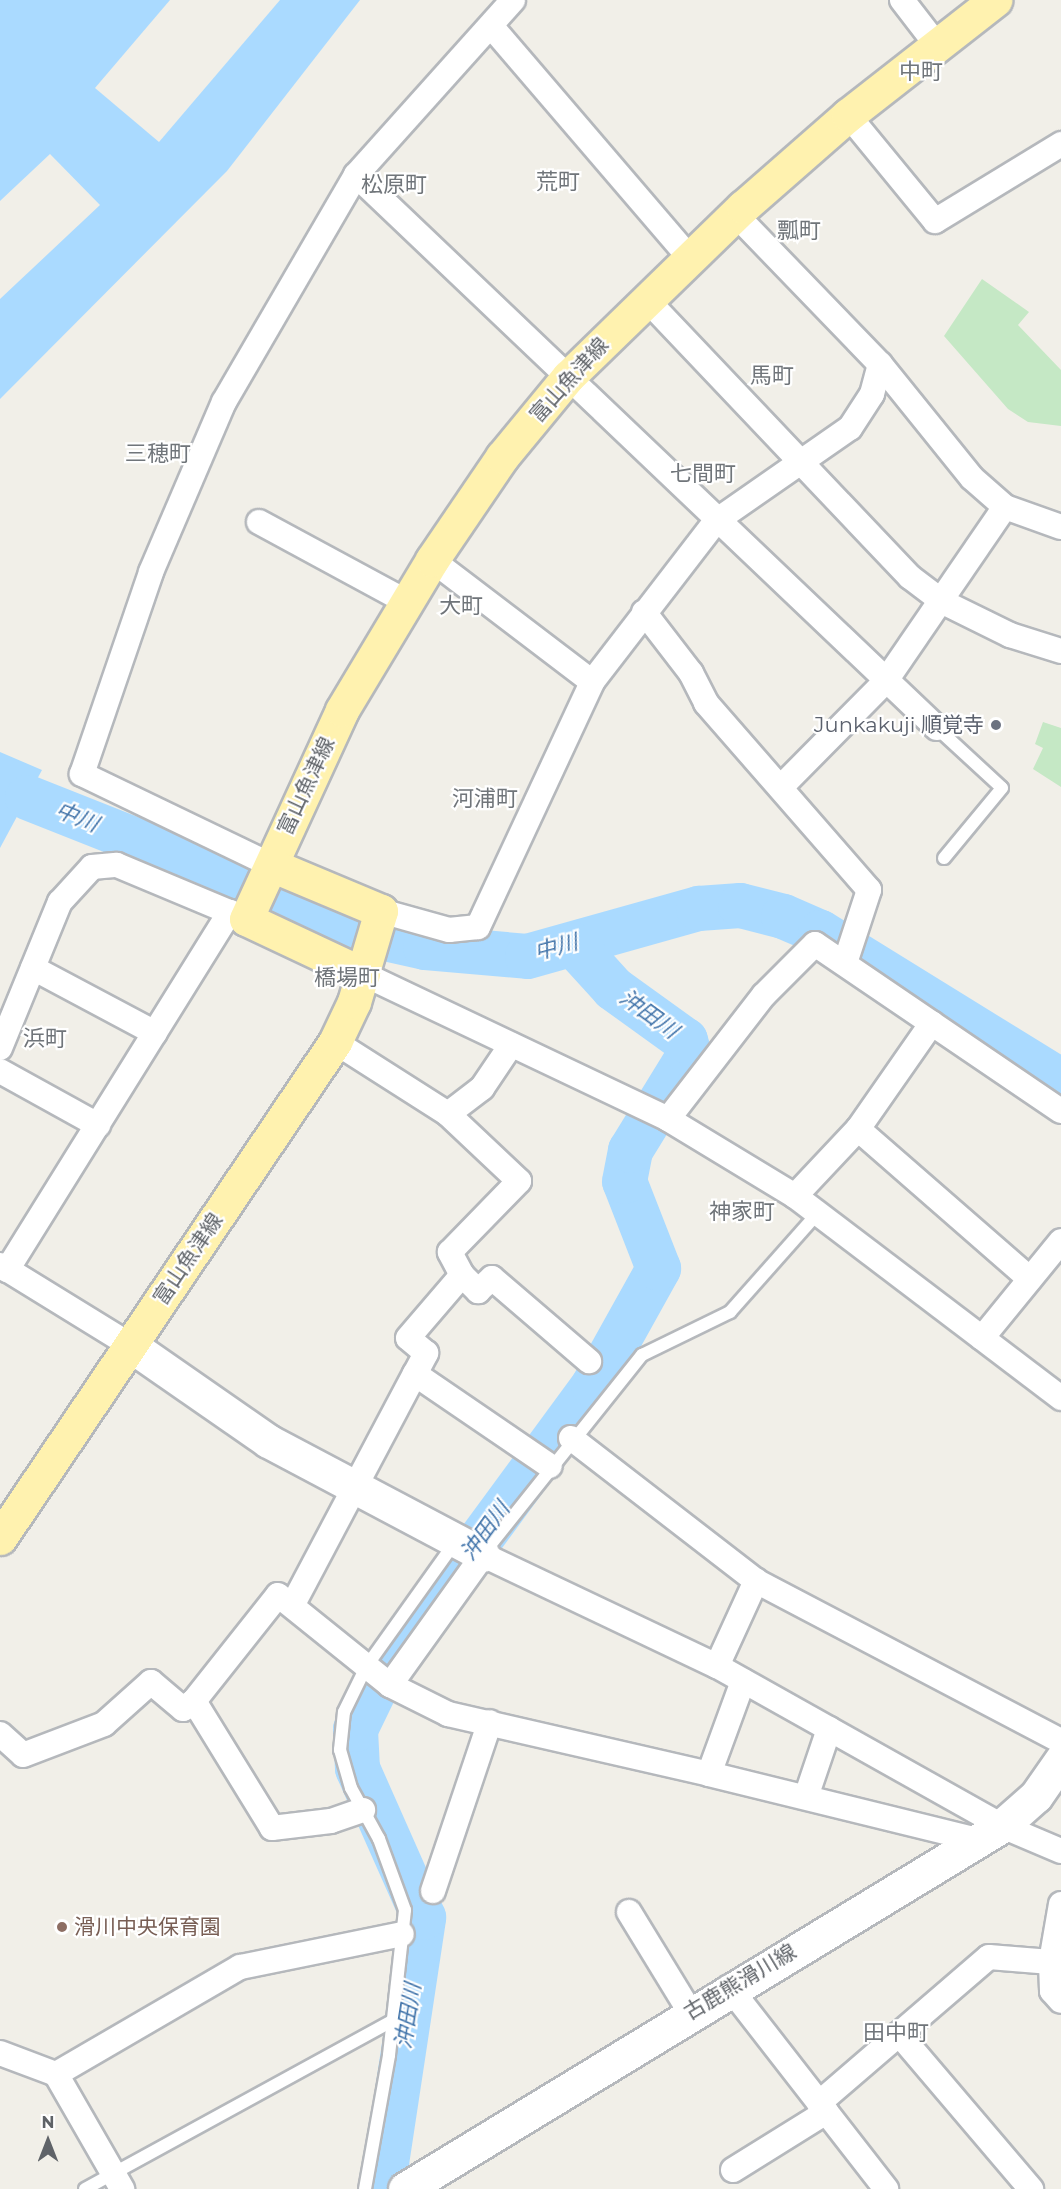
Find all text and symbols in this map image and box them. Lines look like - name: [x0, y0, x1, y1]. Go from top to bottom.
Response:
- district label: 中町: [899, 59, 943, 85]
- district label: 荒町: [536, 169, 580, 195]
- district label: 松原町: [361, 172, 427, 198]
- district label: 瓢町: [777, 218, 821, 244]
- street label: 富山魚津線: [525, 333, 613, 427]
- district label: 馬町: [750, 363, 794, 389]
- district label: 三穂町: [125, 441, 191, 467]
- district label: 七間町: [670, 461, 736, 487]
- district label: 大町: [439, 593, 483, 619]
- place label: Junkakuji 順覚寺: [814, 712, 984, 738]
- marker: Junkakuji 順覚寺: [989, 718, 1003, 732]
- street label: 富山魚津線: [272, 733, 340, 839]
- district label: 河浦町: [452, 786, 518, 812]
- water label: 中川: [52, 797, 102, 837]
- water label: 中川: [531, 929, 581, 965]
- district label: 橋場町: [314, 965, 380, 991]
- water label: 沖田川: [615, 984, 683, 1044]
- district label: 浜町: [23, 1026, 67, 1052]
- district label: 神家町: [709, 1199, 775, 1225]
- street label: 富山魚津線: [148, 1208, 228, 1310]
- water label: 沖田川: [455, 1497, 515, 1565]
- place label: 滑川中央保育園: [74, 1914, 221, 1940]
- marker: 滑川中央保育園: [55, 1920, 69, 1934]
- street label: 古鹿熊滑川線: [680, 1939, 800, 2025]
- water label: 沖田川: [390, 1981, 426, 2051]
- district label: 田中町: [863, 2020, 929, 2046]
- north arrow: [18, 2111, 78, 2171]
- text: N: [42, 2113, 54, 2132]

